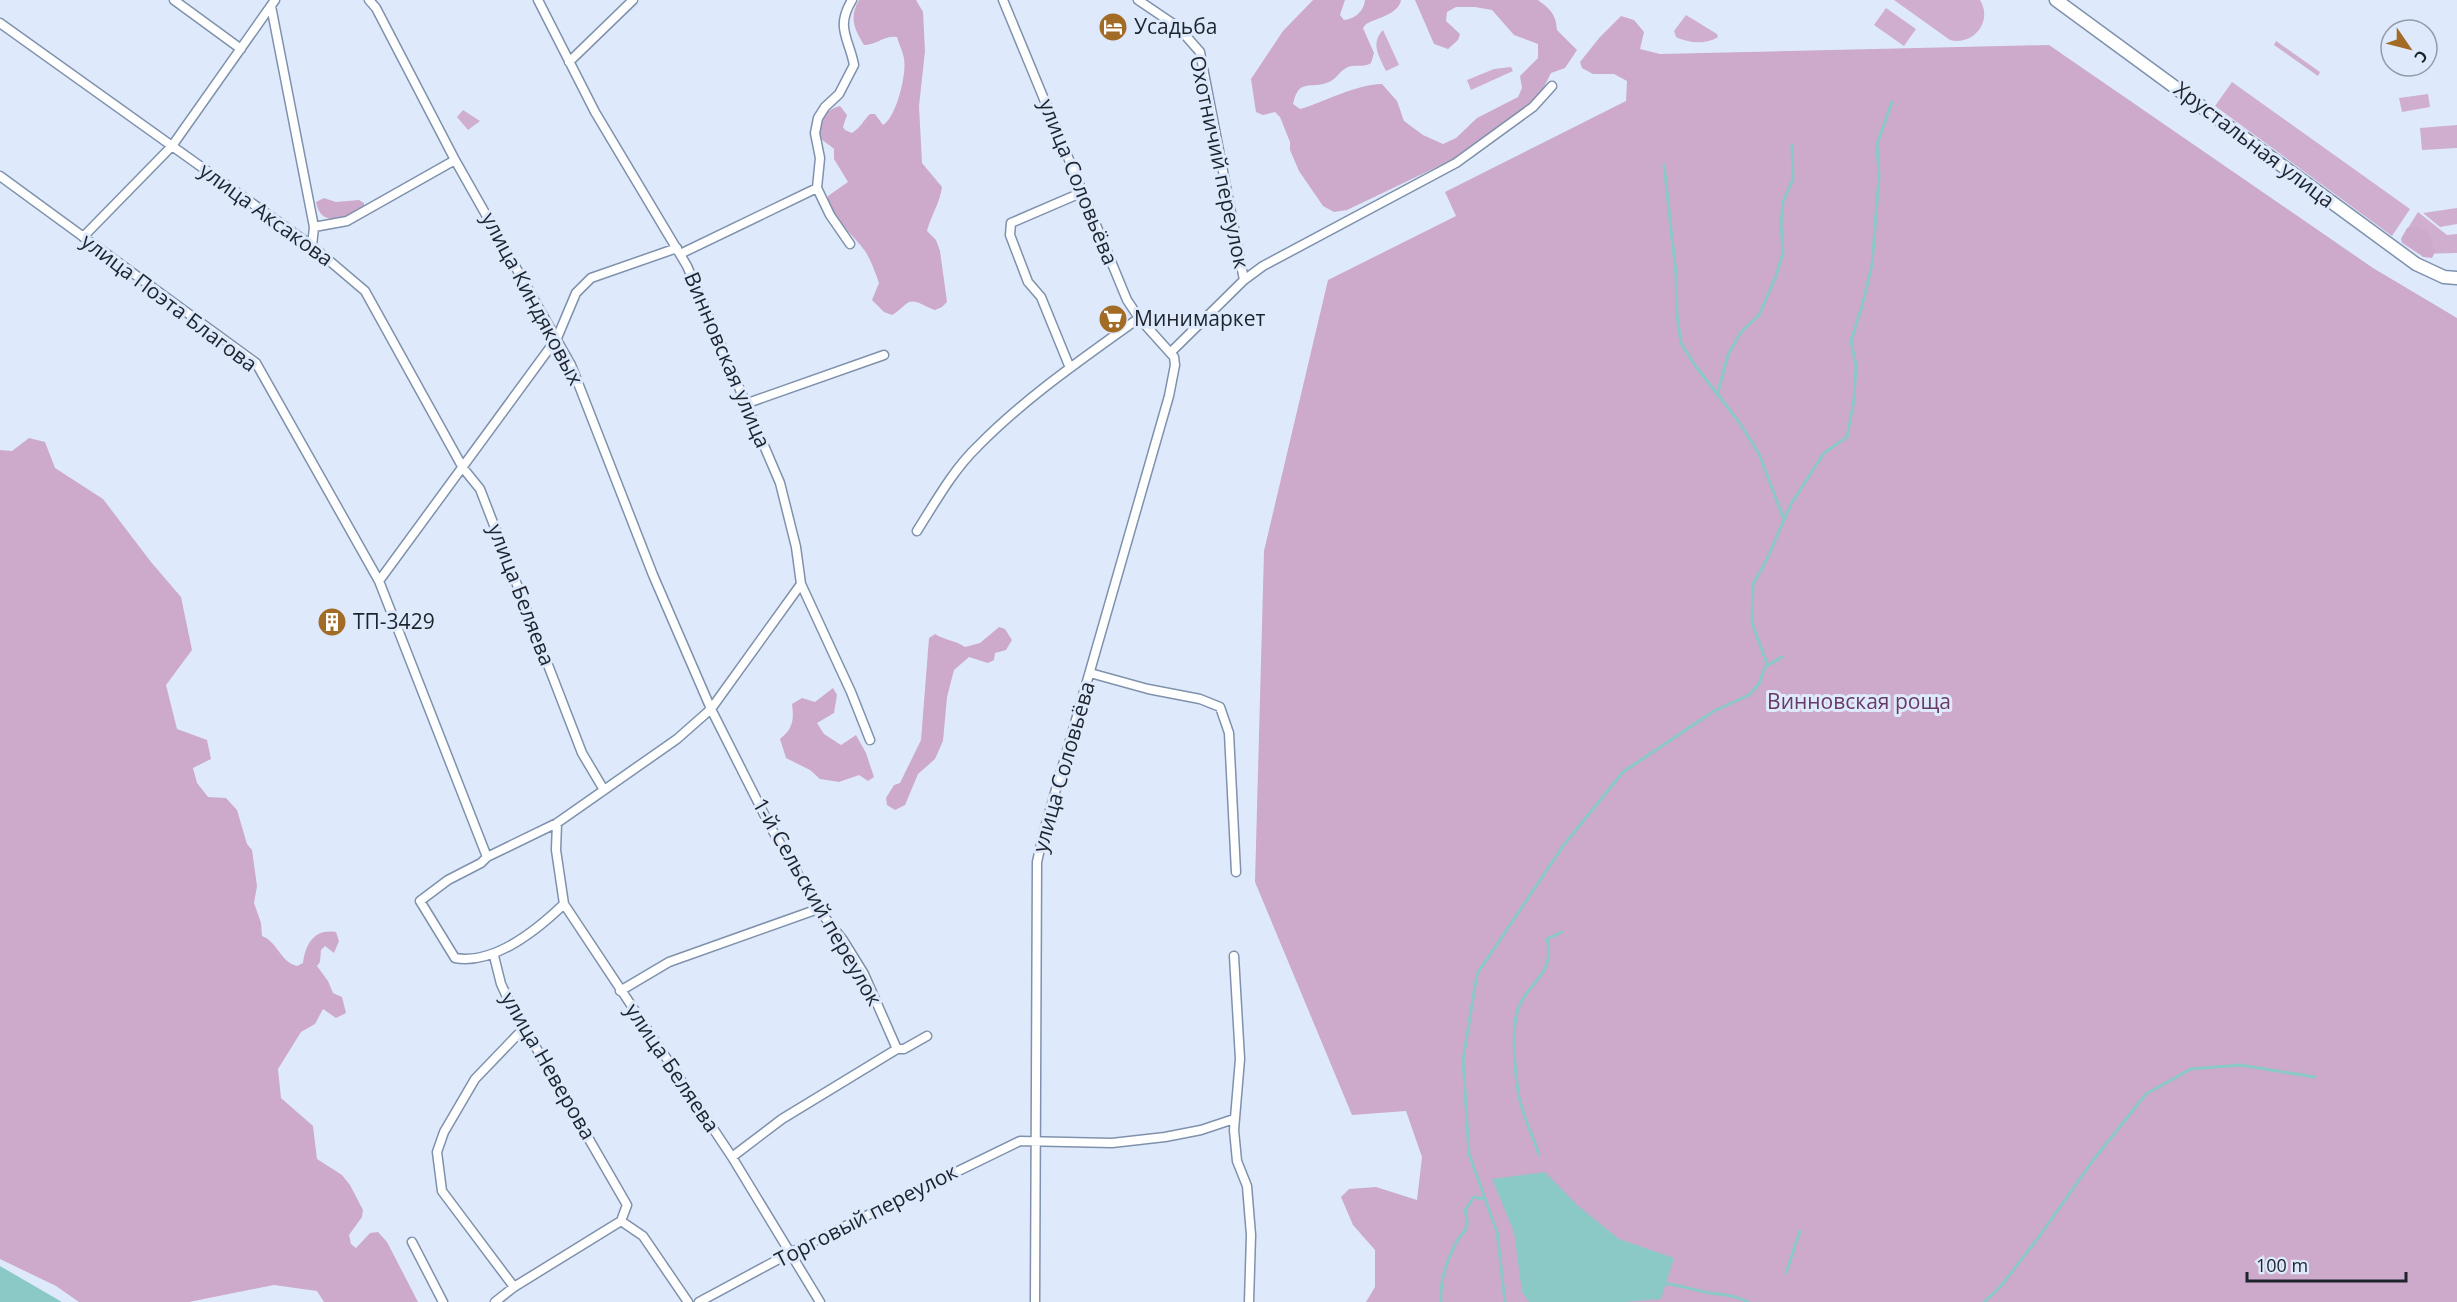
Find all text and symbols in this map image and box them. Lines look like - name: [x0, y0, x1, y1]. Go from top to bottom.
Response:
- hotel icon: Усадьба: [1097, 11, 1129, 43]
- place label: Усадьба: [1134, 12, 1217, 40]
- north arrow: [2379, 18, 2439, 78]
- text: С: [2409, 46, 2433, 67]
- street label: Охотничий переулок: [1184, 53, 1256, 271]
- street label: Хрустальная улица: [2169, 75, 2341, 214]
- street label: улица Соловьёва: [1033, 94, 1125, 269]
- street label: улица Аксакова: [194, 156, 339, 272]
- street label: улица Киндяковых: [475, 207, 590, 390]
- street label: улица Поэта Благова: [76, 227, 263, 378]
- street label: Винновская улица: [678, 267, 778, 452]
- supermarket icon: Минимаркет: [1097, 303, 1129, 335]
- place label: Минимаркет: [1134, 304, 1265, 332]
- street label: улица Беляева: [482, 520, 562, 670]
- building icon: ТП-3429: [316, 606, 348, 638]
- place label: ТП-3429: [353, 607, 435, 635]
- street label: улица Соловьёва: [1025, 678, 1101, 855]
- park label: Винновская роща: [1767, 687, 1951, 715]
- street label: 1-й Сельский переулок: [747, 793, 889, 1011]
- street label: улица Неверова: [495, 986, 603, 1145]
- street label: улица Беляева: [619, 997, 726, 1137]
- street label: Торговый переулок: [770, 1157, 962, 1273]
- scale bar: [2247, 1245, 2406, 1283]
- text: 100 m: [2256, 1253, 2308, 1277]

